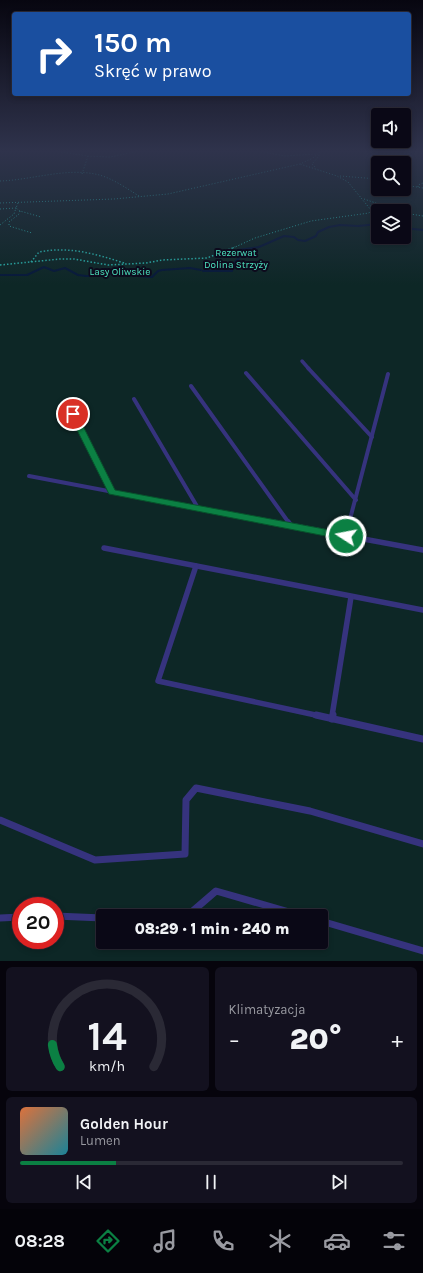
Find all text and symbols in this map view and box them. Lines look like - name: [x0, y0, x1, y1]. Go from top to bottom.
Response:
- text: 150 m: [94, 26, 172, 59]
- icon: right: [28, 28, 80, 80]
- text: Skręć w prawo: [94, 60, 211, 82]
- map controls: [371, 108, 411, 244]
- button: sound: [371, 108, 411, 148]
- button: search: [371, 156, 411, 196]
- button: layers: [371, 204, 411, 244]
- park label: Rezerwat Dolina Strzyży: [204, 247, 268, 271]
- park label: Lasy Oliwskie: [90, 266, 150, 278]
- pin: [56, 397, 90, 431]
- icon: arrive: [62, 403, 84, 425]
- position arrow: [325, 515, 367, 557]
- speed limit sign: 20: [12, 897, 64, 949]
- text: 08:29 · 1 min · 240 m: [135, 920, 289, 938]
- text: Klimatyzacja: [229, 1002, 305, 1017]
- text: 14: [87, 1012, 127, 1060]
- text: 20°: [290, 1021, 342, 1057]
- text: −: [229, 1027, 240, 1053]
- text: +: [391, 1027, 403, 1053]
- text: km/h: [89, 1058, 125, 1075]
- text: Golden Hour: [80, 1115, 168, 1133]
- text: Lumen: [80, 1133, 121, 1148]
- icon: previous: [73, 1171, 95, 1193]
- icon: pause: [200, 1171, 222, 1193]
- icon: next: [328, 1171, 350, 1193]
- icon: directions: [94, 1227, 122, 1255]
- icon: music: [151, 1227, 179, 1255]
- icon: phone: [209, 1227, 237, 1255]
- icon: climate: [266, 1227, 294, 1255]
- icon: car: [323, 1227, 351, 1255]
- icon: filters: [380, 1227, 408, 1255]
- text: 08:28: [15, 1230, 65, 1252]

